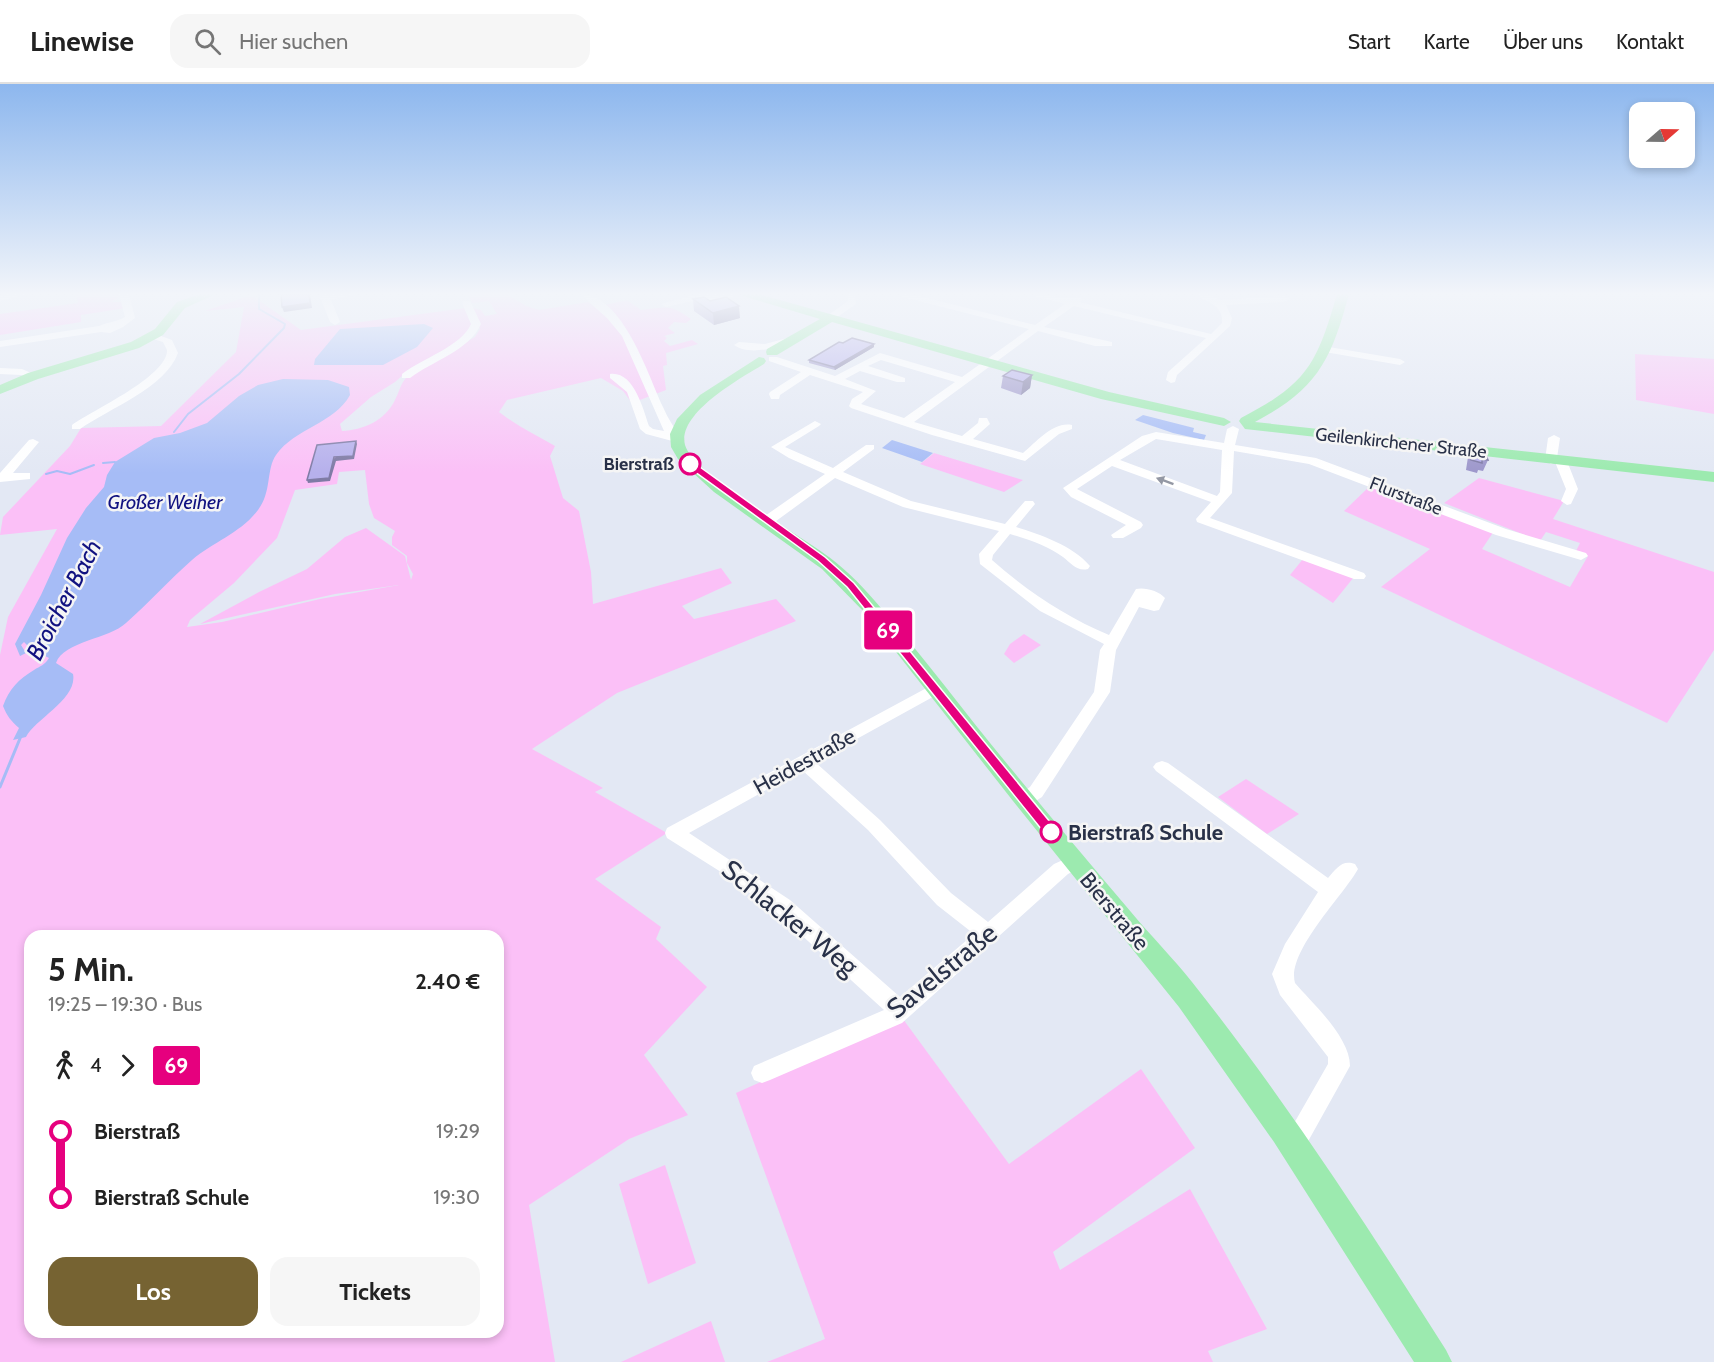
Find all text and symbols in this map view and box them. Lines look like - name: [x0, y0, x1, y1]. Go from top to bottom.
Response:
- search box: [170, 14, 590, 68]
- text: Linewise: [30, 24, 134, 58]
- icon: search: [191, 25, 224, 58]
- text: Hier suchen: [239, 28, 348, 55]
- text: Start: [1348, 29, 1391, 54]
- text: Karte: [1424, 29, 1470, 54]
- text: Über uns: [1503, 29, 1583, 54]
- text: Kontakt: [1616, 29, 1684, 54]
- north arrow: [1629, 102, 1695, 168]
- map controls: [1629, 102, 1695, 168]
- street label: Geilenkirchener Straße: [1314, 423, 1488, 463]
- place label: Bierstraß: [603, 453, 674, 475]
- marker: Bierstraß: [679, 453, 701, 475]
- street label: Flurstraße: [1367, 472, 1445, 520]
- one-way arrow: [1156, 476, 1174, 486]
- water label: Großer Weiher: [108, 490, 223, 514]
- water label: Broicher Bach: [20, 535, 107, 665]
- line badge: 69: [861, 610, 915, 650]
- text: 69: [876, 618, 900, 643]
- street label: Heidestraße: [749, 722, 860, 800]
- place label: Bierstraß Schule: [1068, 819, 1223, 846]
- marker: Bierstraß Schule: [1040, 821, 1062, 843]
- street label: Schlacker Weg: [715, 853, 866, 983]
- street label: Bierstraße: [1074, 867, 1155, 956]
- street label: Savelstraße: [880, 916, 1004, 1025]
- text: 5 Min.: [48, 949, 134, 989]
- text: 2.40 €: [415, 968, 480, 995]
- text: 19:25 – 19:30 · Bus: [48, 992, 202, 1016]
- icon: walk: [48, 1049, 81, 1082]
- icon: forward: [111, 1049, 144, 1082]
- text: 4: [90, 1053, 102, 1077]
- text: 69: [165, 1053, 188, 1078]
- text: Bierstraß: [94, 1118, 180, 1145]
- text: 19:29: [436, 1119, 480, 1143]
- text: Bierstraß Schule: [94, 1184, 249, 1211]
- text: 19:30: [433, 1185, 480, 1209]
- button: Los: [48, 1257, 258, 1326]
- button: Tickets: [270, 1257, 480, 1326]

